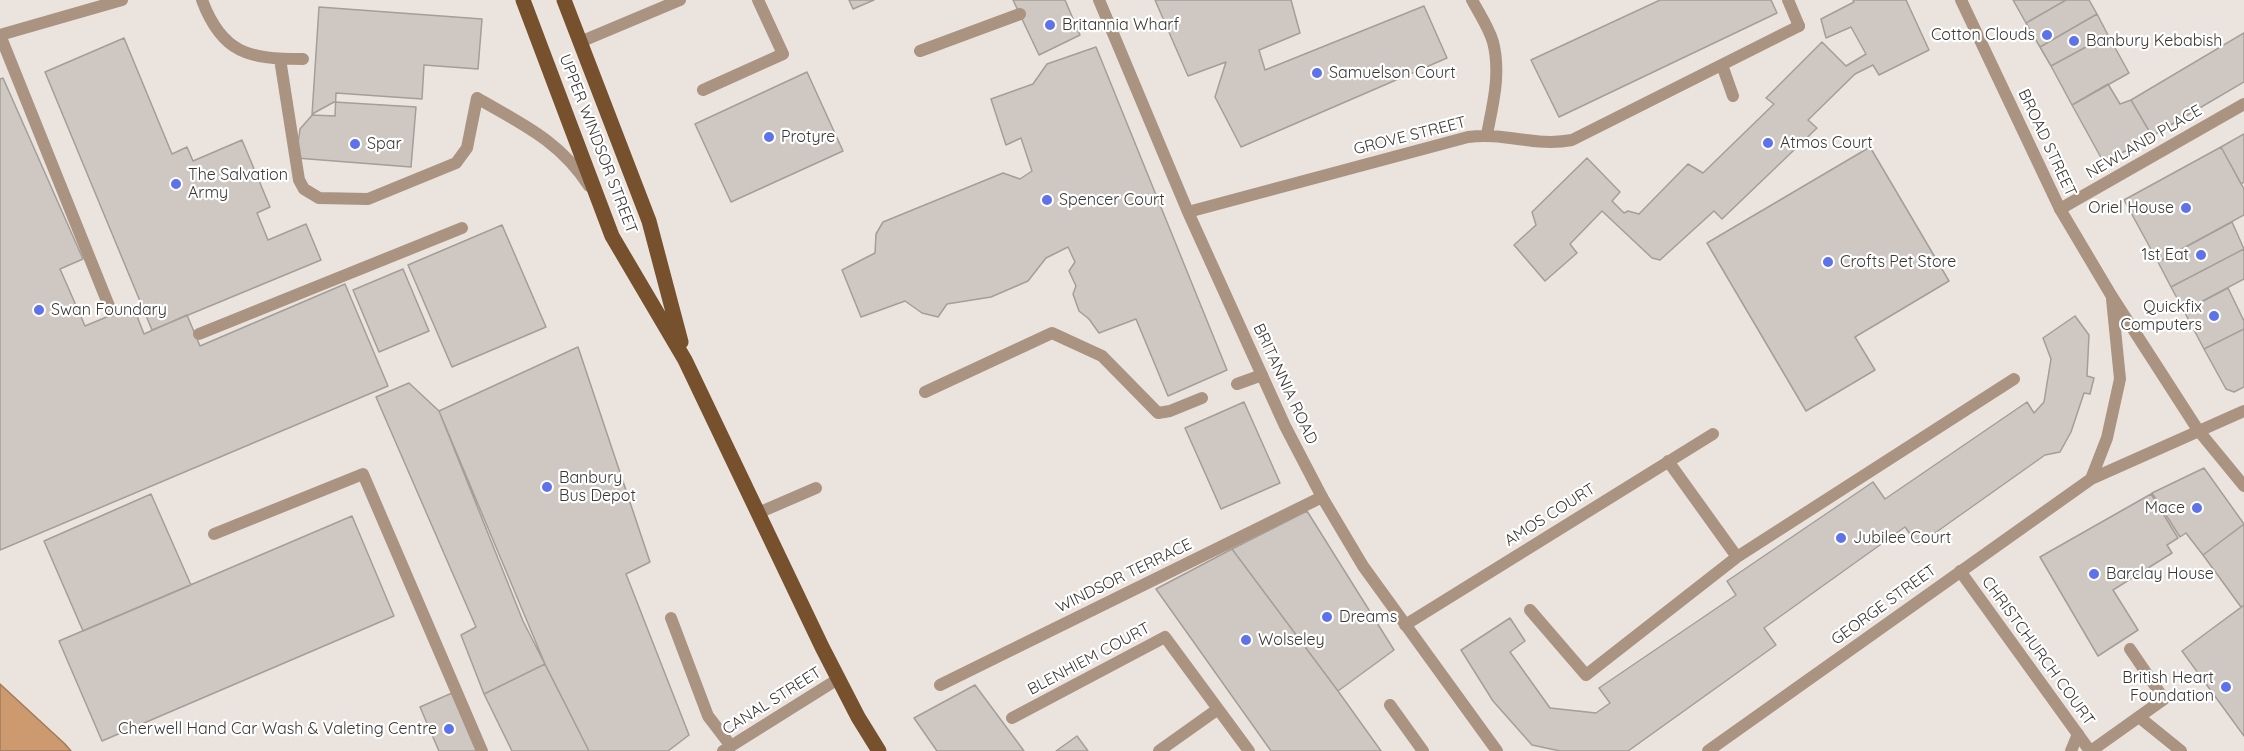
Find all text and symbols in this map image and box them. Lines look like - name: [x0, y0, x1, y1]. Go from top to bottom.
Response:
- place label: Britannia Wharf: [1062, 15, 1179, 35]
- marker: Britannia Wharf: [1043, 18, 1057, 32]
- place label: Cotton Clouds: [1931, 25, 2035, 45]
- marker: Cotton Clouds: [2040, 28, 2054, 42]
- place label: Banbury Kebabish: [2086, 31, 2222, 51]
- marker: Banbury Kebabish: [2067, 34, 2081, 48]
- street label: UPPER WINDSOR STREET: [555, 51, 641, 237]
- place label: Samuelson Court: [1329, 63, 1456, 83]
- marker: Samuelson Court: [1310, 66, 1324, 80]
- street label: BROAD STREET: [2014, 86, 2080, 200]
- street label: NEWLAND PLACE: [2083, 101, 2205, 183]
- street label: GROVE STREET: [1352, 113, 1468, 159]
- place label: Protyre: [781, 127, 835, 147]
- marker: Protyre: [762, 130, 776, 144]
- place label: Atmos Court: [1780, 133, 1873, 153]
- place label: Spar: [367, 134, 402, 154]
- marker: Atmos Court: [1761, 136, 1775, 150]
- marker: Spar: [348, 137, 362, 151]
- place label: The Salvation Army: [188, 165, 288, 203]
- marker: The Salvation Army: [169, 177, 183, 191]
- place label: Spencer Court: [1059, 190, 1165, 210]
- marker: Spencer Court: [1040, 193, 1054, 207]
- place label: Oriel House: [2088, 198, 2174, 218]
- marker: Oriel House: [2179, 201, 2193, 215]
- place label: 1st Eat: [2142, 245, 2189, 265]
- marker: 1st Eat: [2194, 248, 2208, 262]
- place label: Crofts Pet Store: [1840, 252, 1956, 272]
- marker: Crofts Pet Store: [1821, 255, 1835, 269]
- place label: Quickfix Computers: [2120, 297, 2202, 335]
- place label: Swan Foundary: [51, 300, 167, 320]
- marker: Swan Foundary: [32, 303, 46, 317]
- marker: Quickfix Computers: [2207, 309, 2221, 323]
- street label: BRITANNIA ROAD: [1249, 321, 1321, 447]
- place label: Banbury Bus Depot: [559, 468, 636, 506]
- street label: AMOS COURT: [1501, 479, 1599, 551]
- marker: Banbury Bus Depot: [540, 480, 554, 494]
- place label: Mace: [2145, 498, 2185, 518]
- marker: Mace: [2190, 501, 2204, 515]
- place label: Jubilee Court: [1853, 528, 1951, 548]
- marker: Jubilee Court: [1834, 531, 1848, 545]
- street label: WINDSOR TERRACE: [1053, 535, 1195, 617]
- street label: GEORGE STREET: [1828, 561, 1940, 649]
- place label: Barclay House: [2106, 564, 2214, 584]
- marker: Barclay House: [2087, 567, 2101, 581]
- street label: CHRISTCHURCH COURT: [1977, 573, 2099, 729]
- place label: Dreams: [1339, 607, 1397, 627]
- marker: Dreams: [1320, 610, 1334, 624]
- street label: BLENHIEM COURT: [1024, 619, 1154, 699]
- place label: Wolseley: [1258, 630, 1325, 650]
- marker: Wolseley: [1239, 633, 1253, 647]
- street label: CANAL STREET: [719, 663, 825, 739]
- place label: British Heart Foundation: [2122, 668, 2214, 706]
- marker: British Heart Foundation: [2219, 680, 2233, 694]
- place label: Cherwell Hand Car Wash & Valeting Centre: [118, 719, 437, 739]
- marker: Cherwell Hand Car Wash & Valeting Centre: [442, 722, 456, 736]

